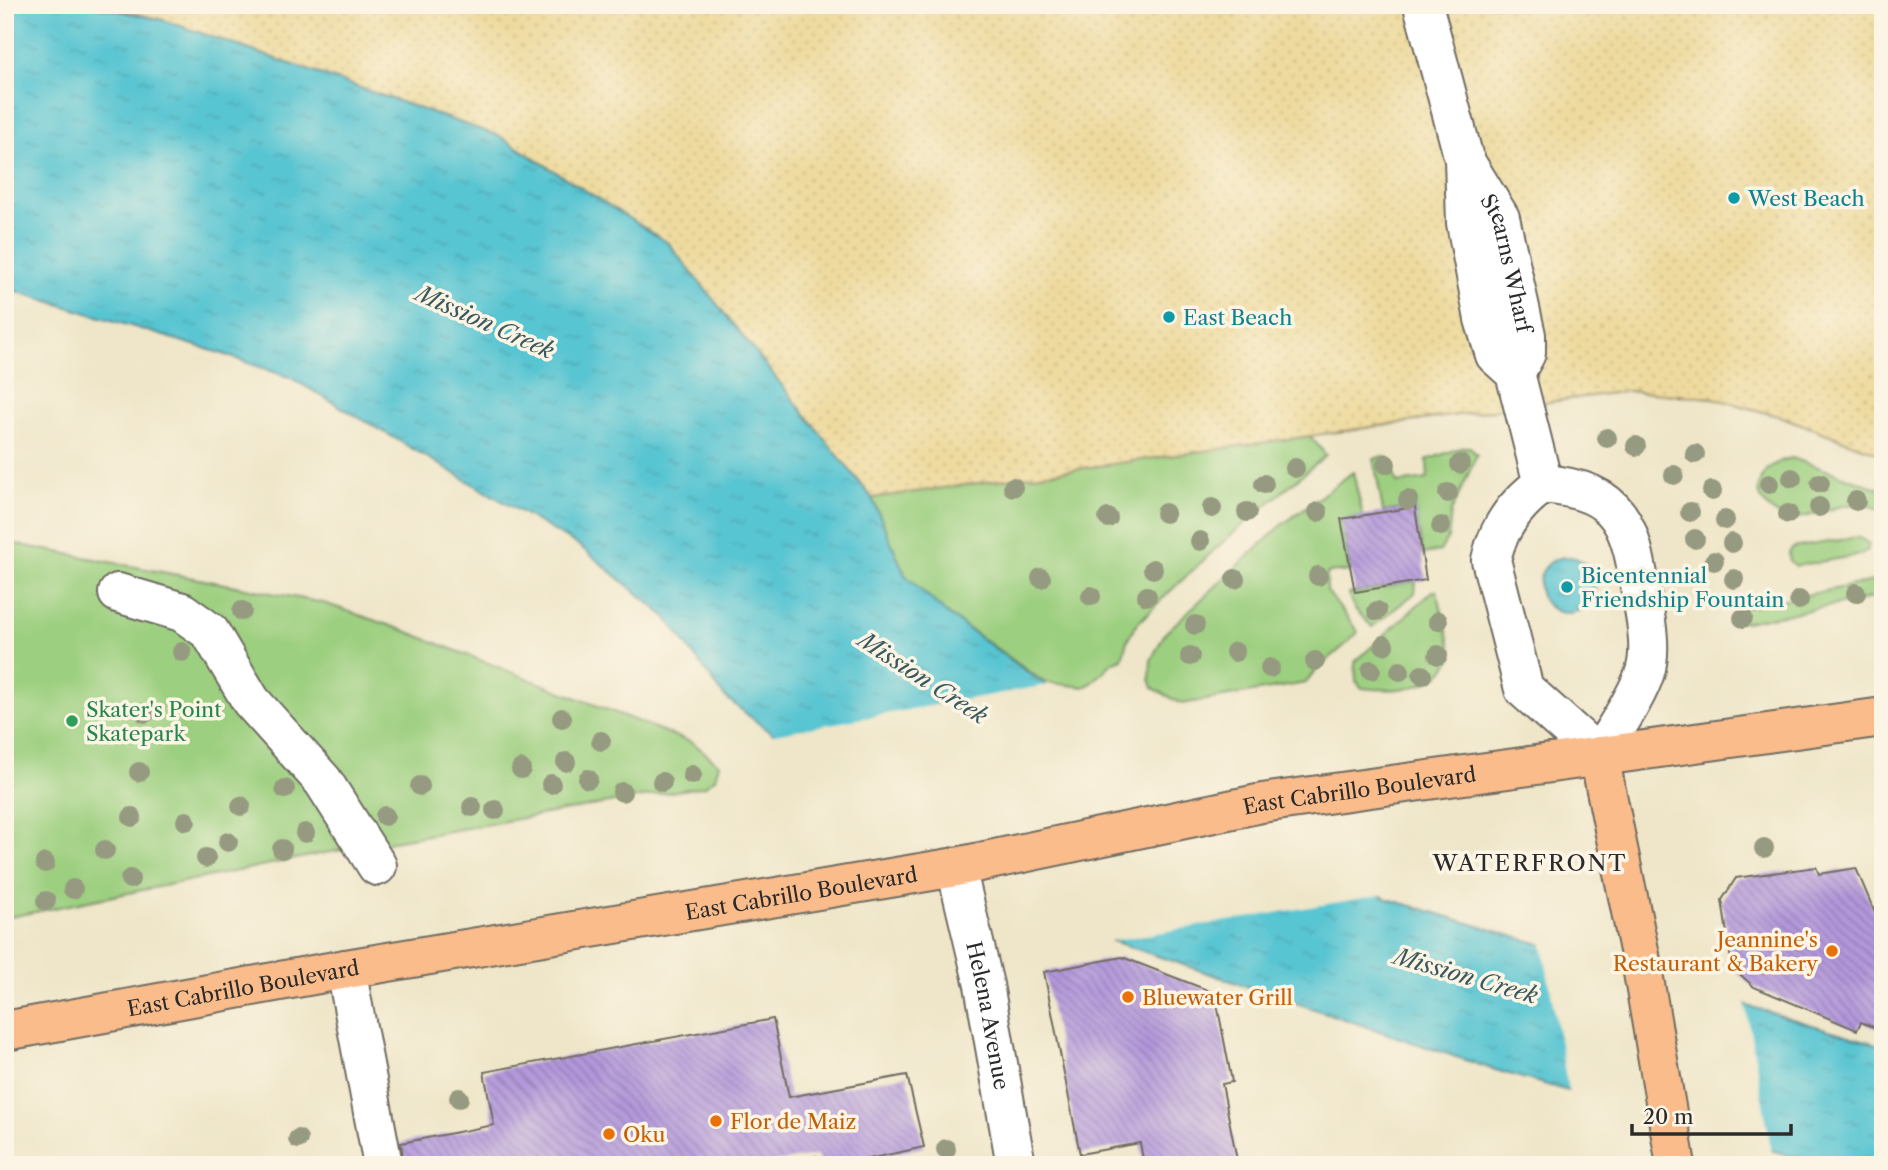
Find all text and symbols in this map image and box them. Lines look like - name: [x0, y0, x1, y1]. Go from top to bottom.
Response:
- place label: West Beach: [1747, 186, 1865, 211]
- street label: Stearns Wharf: [1476, 189, 1538, 337]
- marker: West Beach: [1726, 190, 1742, 206]
- water label: Mission Creek: [409, 278, 558, 365]
- place label: East Beach: [1183, 305, 1292, 330]
- marker: East Beach: [1161, 309, 1177, 325]
- place label: Bicentennial Friendship Fountain: [1581, 563, 1785, 612]
- marker: Bicentennial Friendship Fountain: [1559, 579, 1575, 595]
- water label: Mission Creek: [851, 624, 993, 730]
- place label: Skater's Point Skatepark: [86, 697, 222, 746]
- marker: Skater's Point Skatepark: [64, 713, 80, 729]
- street label: East Cabrillo Boulevard: [1241, 761, 1478, 819]
- district label: WATERFRONT: [1431, 849, 1628, 877]
- street label: East Cabrillo Boulevard: [683, 861, 919, 925]
- place label: Jeannine's Restaurant & Bakery: [1613, 927, 1818, 976]
- street label: Helena Avenue: [962, 939, 1015, 1092]
- water label: Mission Creek: [1388, 941, 1541, 1010]
- marker: Jeannine's Restaurant & Bakery: [1824, 943, 1840, 959]
- street label: East Cabrillo Boulevard: [125, 954, 361, 1021]
- place label: Bluewater Grill: [1142, 985, 1293, 1010]
- marker: Bluewater Grill: [1120, 989, 1136, 1005]
- scale bar: [1632, 1093, 1792, 1137]
- text: 20 m: [1643, 1104, 1694, 1129]
- place label: Flor de Maiz: [730, 1109, 856, 1134]
- marker: Flor de Maiz: [708, 1113, 724, 1129]
- place label: Oku: [623, 1122, 665, 1147]
- marker: Oku: [601, 1126, 617, 1142]

